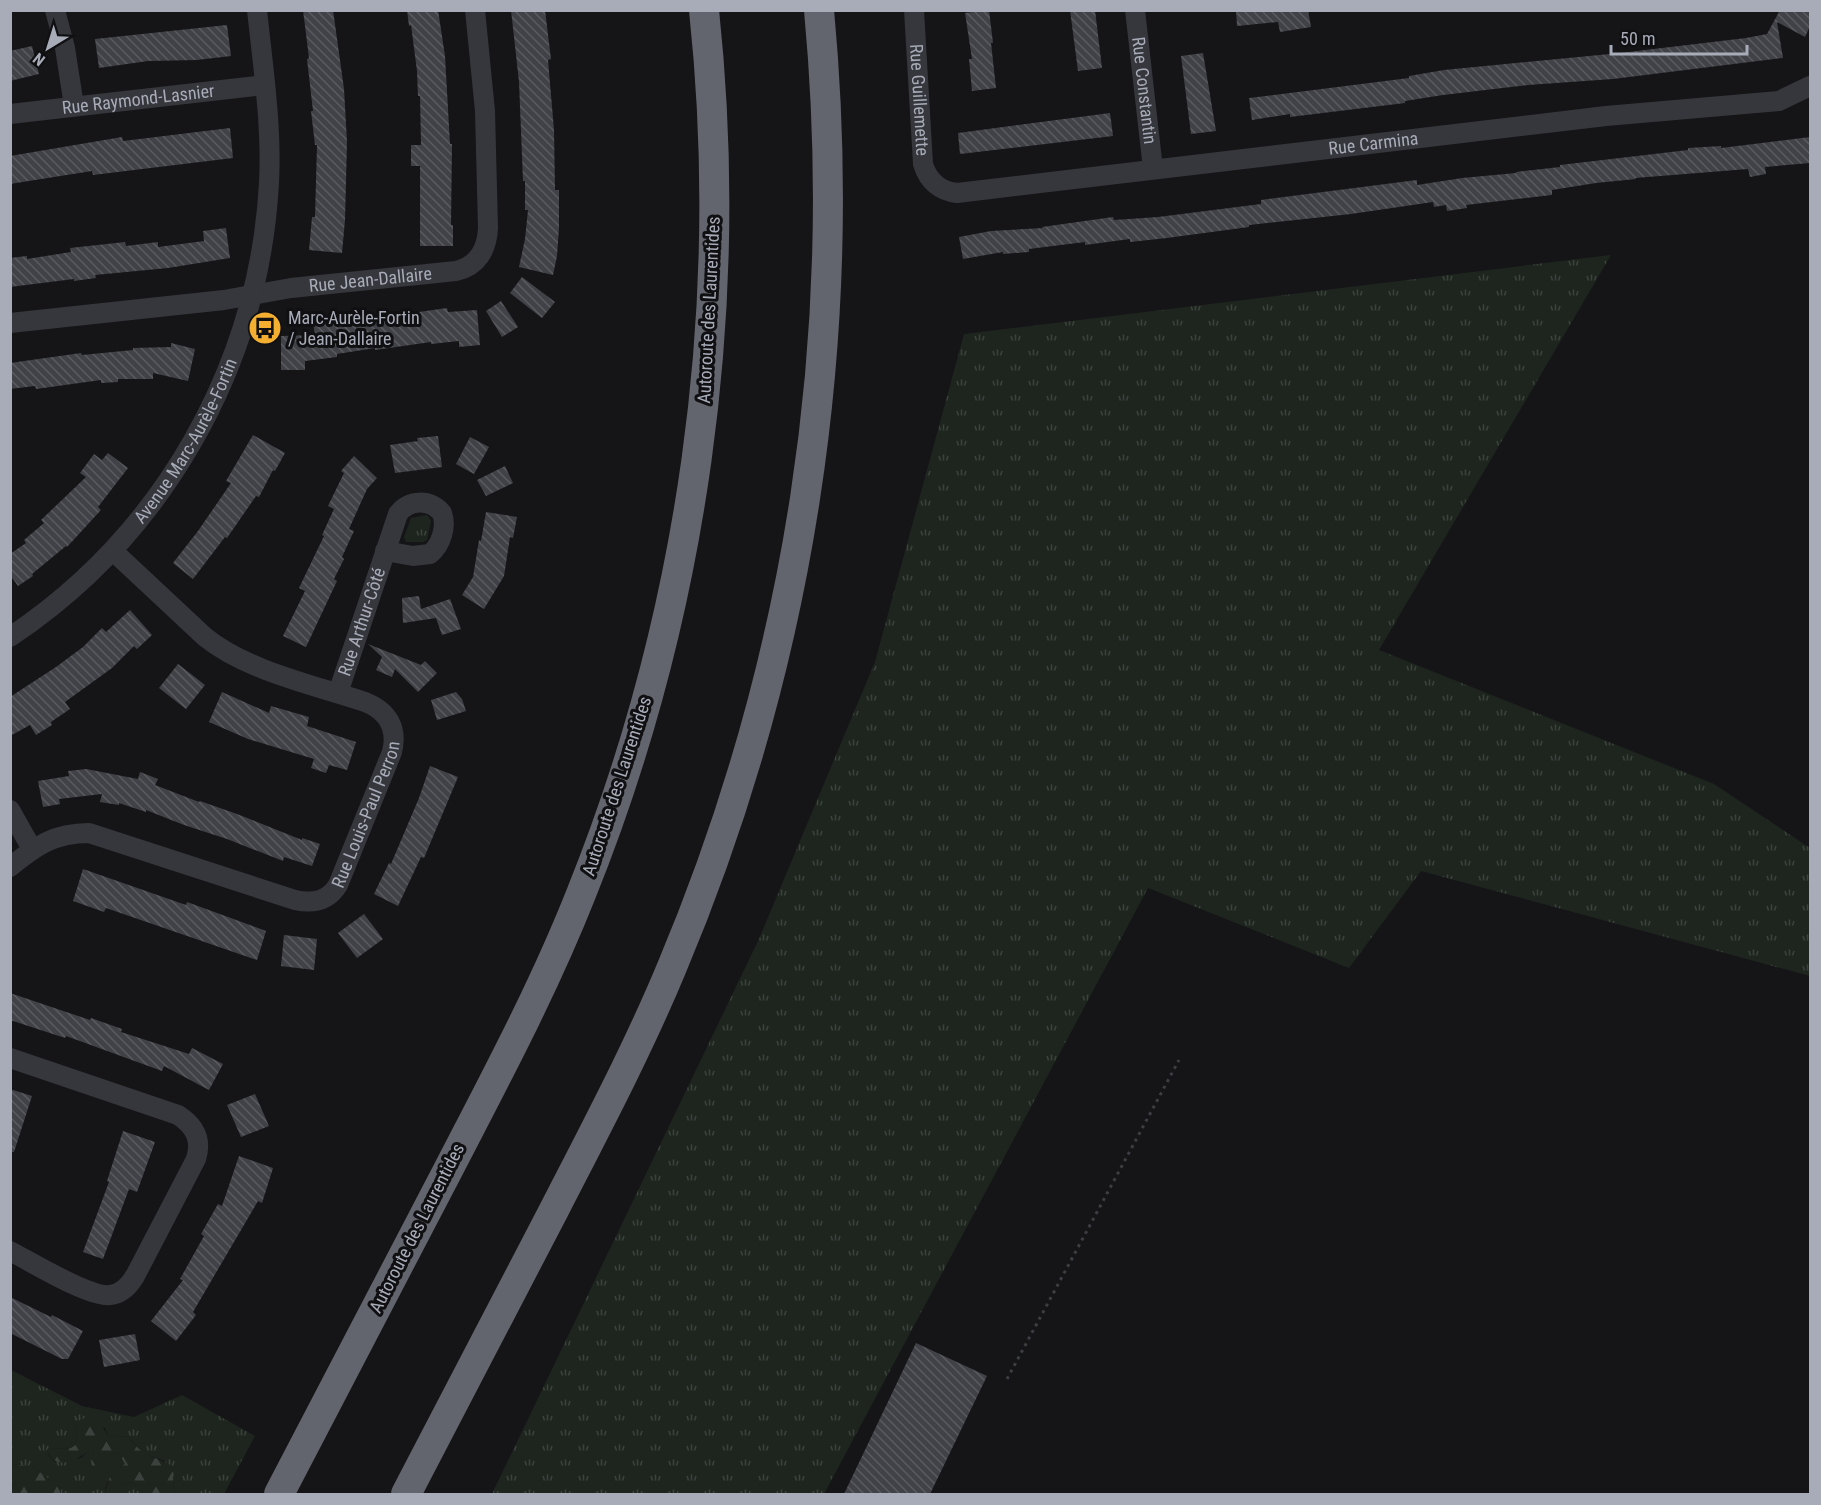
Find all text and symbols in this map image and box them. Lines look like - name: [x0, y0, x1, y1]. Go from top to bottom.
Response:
- north arrow: [18, 18, 78, 78]
- scale bar: [1611, 18, 1748, 56]
- text: 50 m: [1620, 28, 1655, 49]
- street label: Rue Constantin: [1128, 36, 1161, 145]
- street label: Rue Guillemette: [906, 43, 934, 156]
- text: N: [29, 49, 49, 70]
- street label: Rue Raymond-Lasnier: [61, 80, 216, 118]
- street label: Rue Carmina: [1327, 127, 1419, 159]
- street label: Autoroute des Laurentides: [693, 216, 724, 404]
- street label: Rue Jean-Dallaire: [308, 263, 433, 296]
- place label: Marc-Aurèle-Fortin / Jean-Dallaire: [288, 307, 420, 349]
- bus stop icon: Marc-Aurèle-Fortin / Jean-Dallaire: [247, 310, 283, 346]
- street label: Avenue Marc-Aurèle-Fortin: [129, 355, 241, 527]
- street label: Rue Arthur-Côté: [333, 565, 389, 679]
- street label: Autoroute des Laurentides: [578, 694, 655, 878]
- street label: Rue Louis-Paul Perron: [327, 740, 404, 891]
- street label: Autoroute des Laurentides: [365, 1140, 468, 1316]

